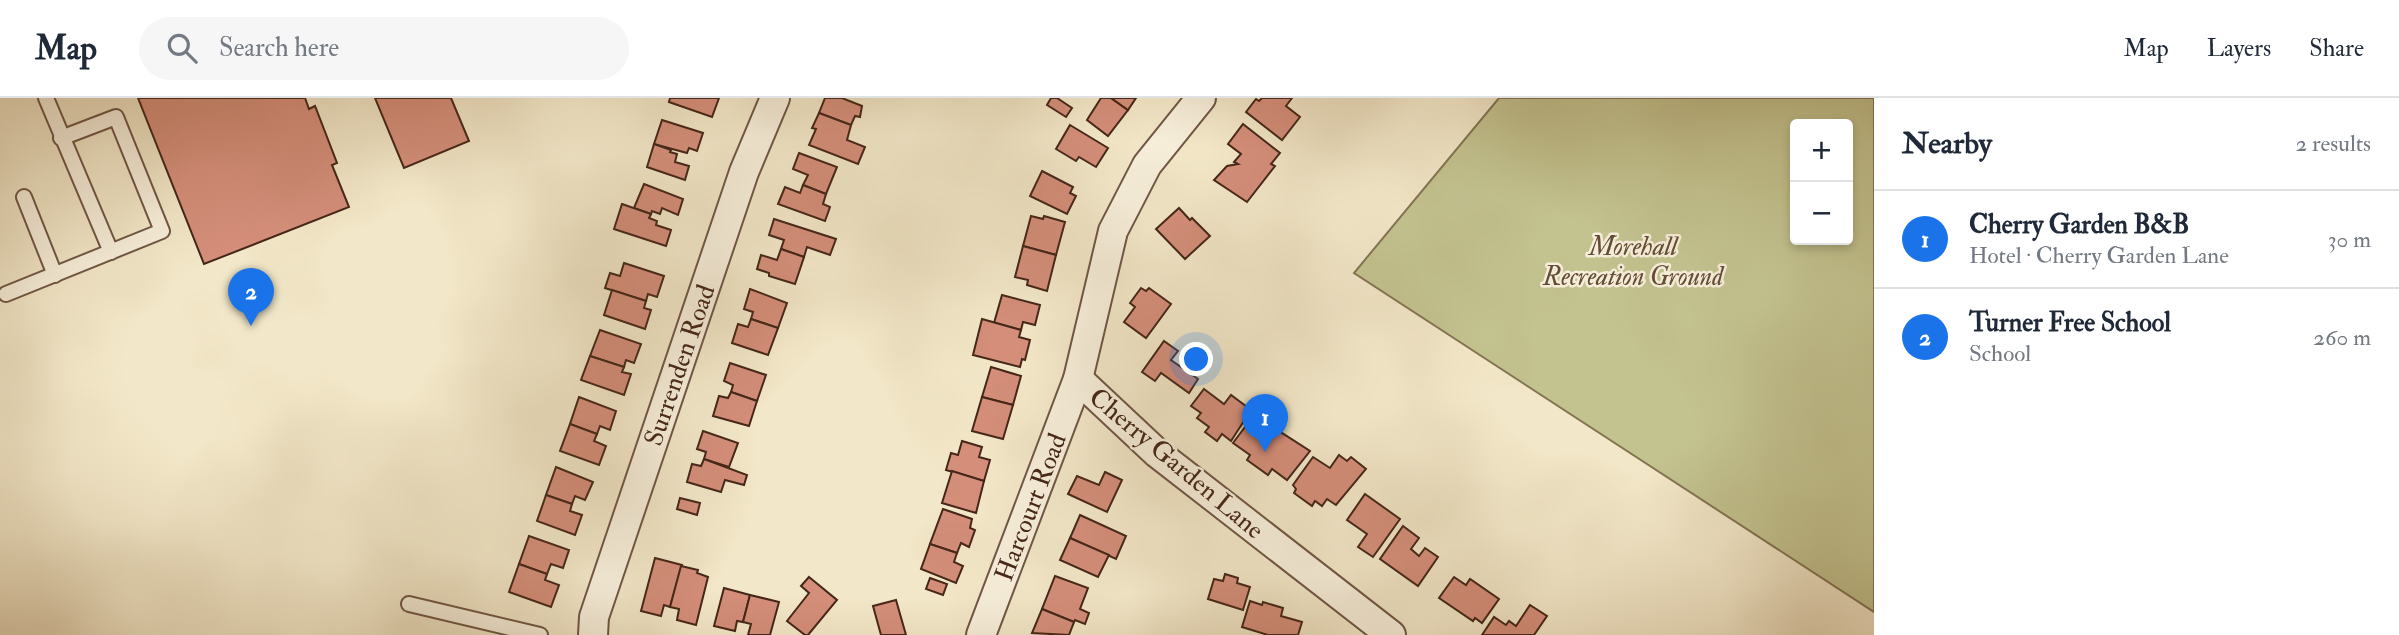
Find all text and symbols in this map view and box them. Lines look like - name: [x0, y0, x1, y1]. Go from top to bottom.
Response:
- search box: [139, 17, 629, 80]
- text: Map: [35, 28, 97, 69]
- icon: search: [163, 29, 201, 67]
- text: Search here: [219, 32, 339, 64]
- text: Map: [2124, 33, 2169, 64]
- text: Layers: [2207, 33, 2271, 64]
- text: Share: [2309, 33, 2364, 64]
- map controls: [1790, 119, 1853, 245]
- button: +: [1790, 119, 1853, 182]
- text: Nearby: [1902, 125, 1992, 162]
- text: 2 results: [2296, 129, 2371, 158]
- button: −: [1790, 182, 1853, 245]
- text: Cherry Garden B&B: [1969, 209, 2189, 241]
- text: 1: [1921, 225, 1929, 254]
- text: 30 m: [2328, 225, 2371, 254]
- park label: Morehall Recreation Ground: [1542, 231, 1725, 293]
- text: Hotel · Cherry Garden Lane: [1969, 241, 2229, 270]
- pin: 2: [228, 268, 274, 326]
- street label: Surrenden Road: [637, 280, 723, 450]
- text: Turner Free School: [1969, 307, 2171, 339]
- text: 2: [1919, 323, 1931, 352]
- text: 260 m: [2313, 323, 2371, 352]
- text: School: [1969, 339, 2031, 368]
- your location: [1179, 342, 1213, 376]
- street label: Cherry Garden Lane: [1082, 381, 1270, 546]
- pin: 1: [1242, 394, 1288, 452]
- street label: Harcourt Road: [988, 429, 1074, 586]

